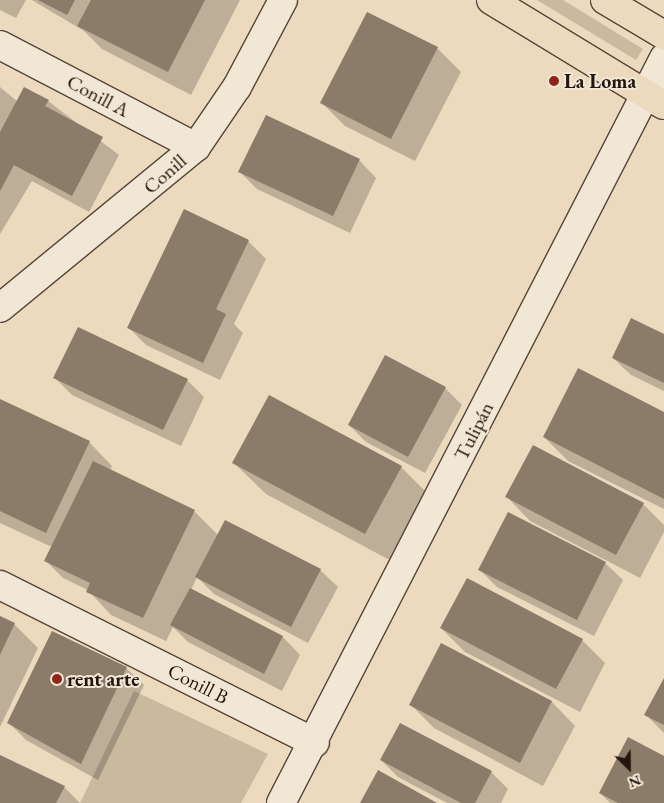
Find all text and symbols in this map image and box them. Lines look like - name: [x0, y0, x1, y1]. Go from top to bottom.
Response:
- place label: La Loma: [564, 69, 636, 93]
- street label: Conill A: [63, 70, 133, 122]
- marker: La Loma: [548, 75, 560, 87]
- street label: Conill: [139, 149, 191, 199]
- street label: Tulipán: [449, 398, 499, 464]
- street label: Conill B: [164, 659, 232, 709]
- place label: rent arte: [67, 667, 139, 691]
- marker: rent arte: [51, 673, 63, 685]
- north arrow: [604, 743, 654, 793]
- text: N: [626, 771, 644, 792]

